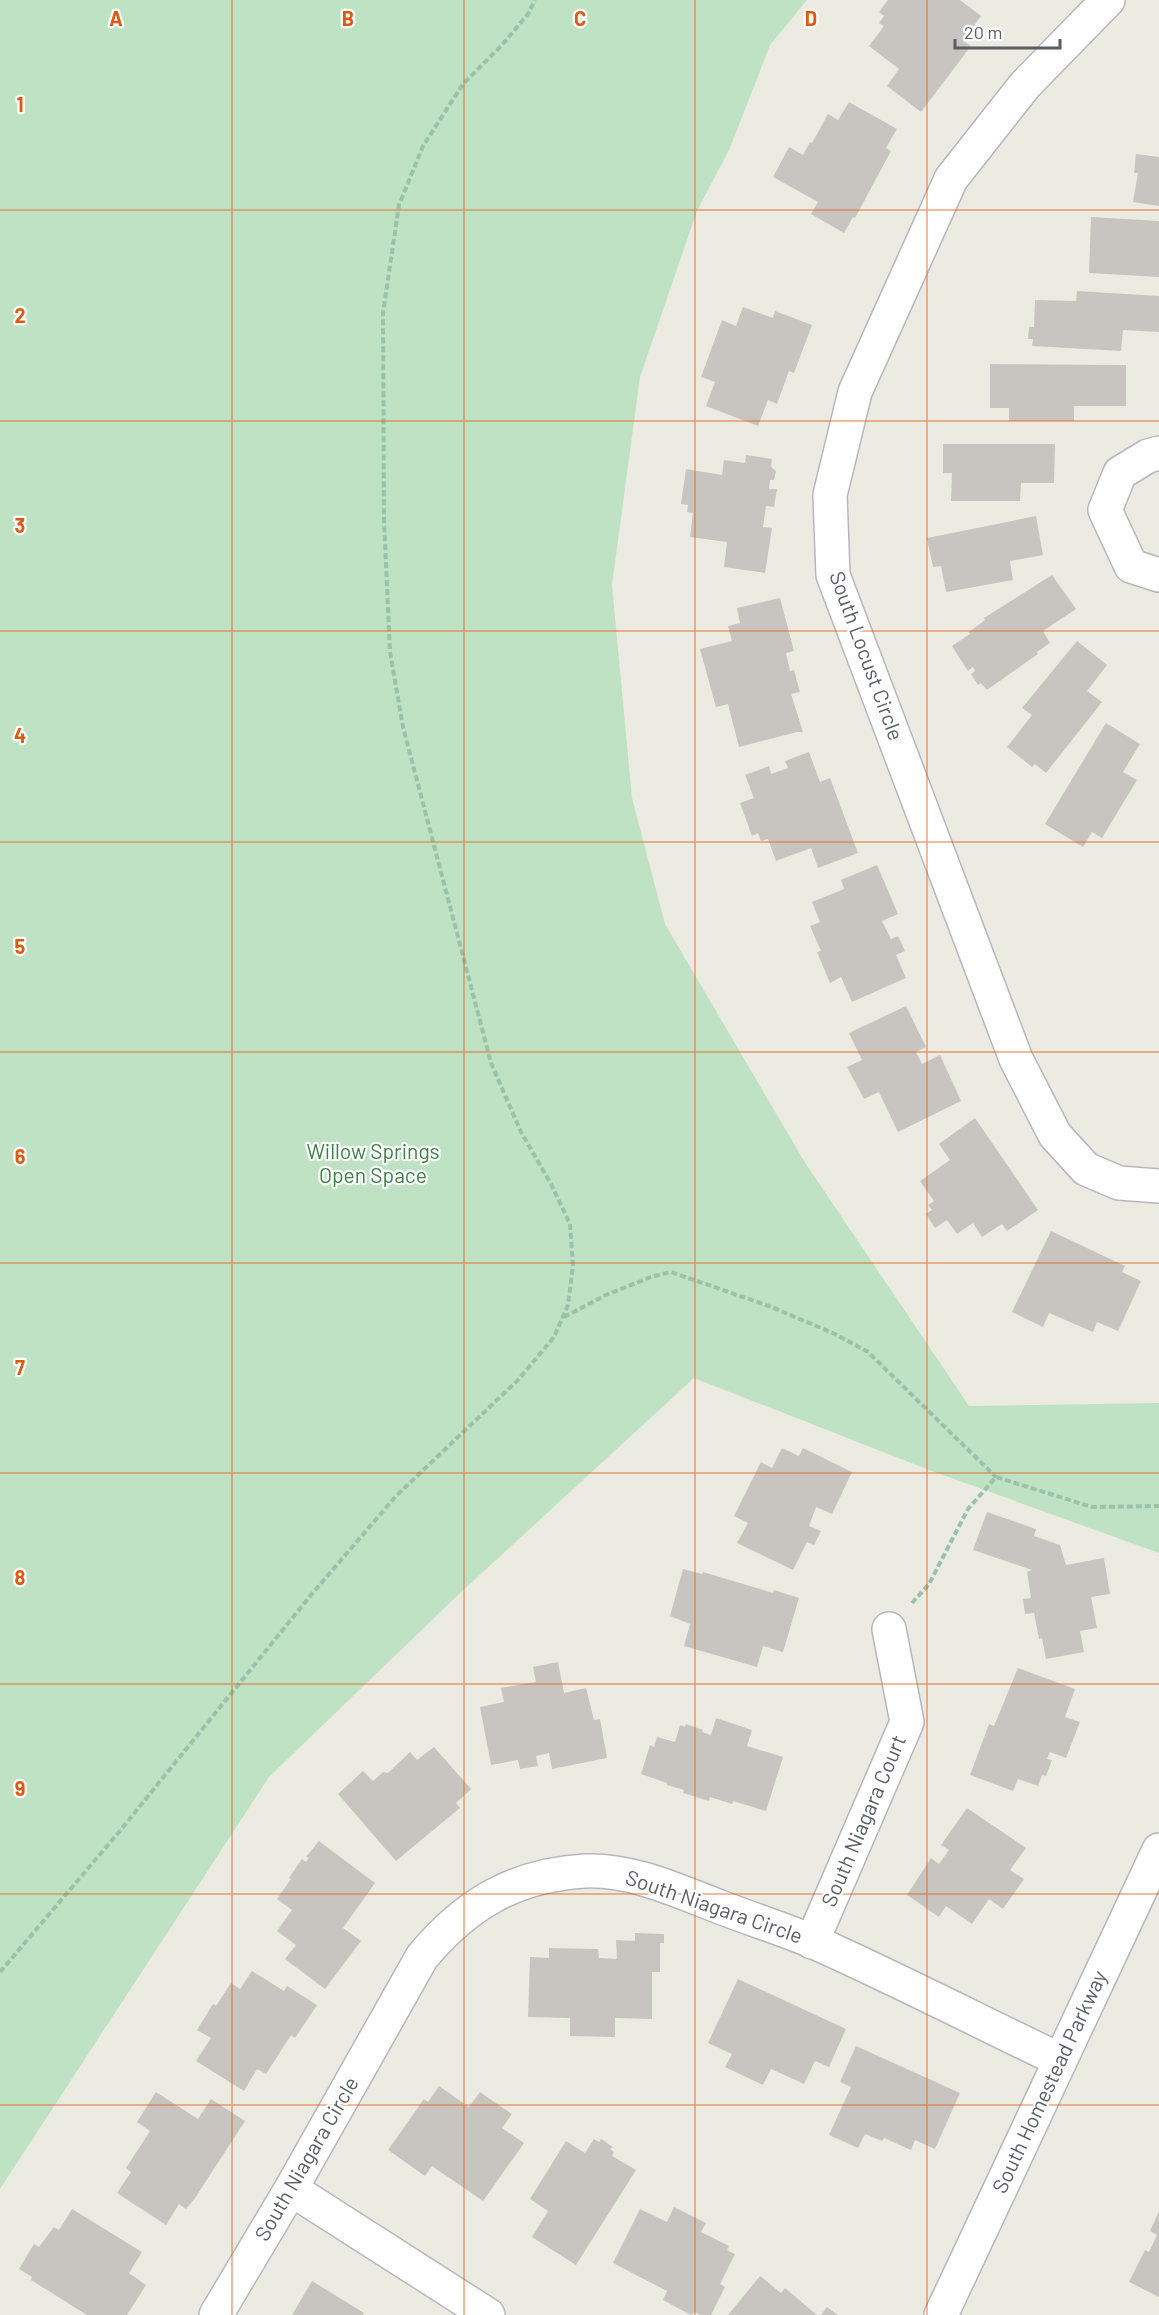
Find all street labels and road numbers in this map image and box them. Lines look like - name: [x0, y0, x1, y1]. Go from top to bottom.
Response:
- street label: South Locust Circle: [825, 567, 910, 743]
- street label: South Niagara Court: [815, 1731, 910, 1910]
- street label: South Niagara Circle: [623, 1864, 806, 1948]
- street label: South Homestead Parkway: [986, 1966, 1111, 2197]
- street label: South Niagara Circle: [249, 2072, 363, 2245]

